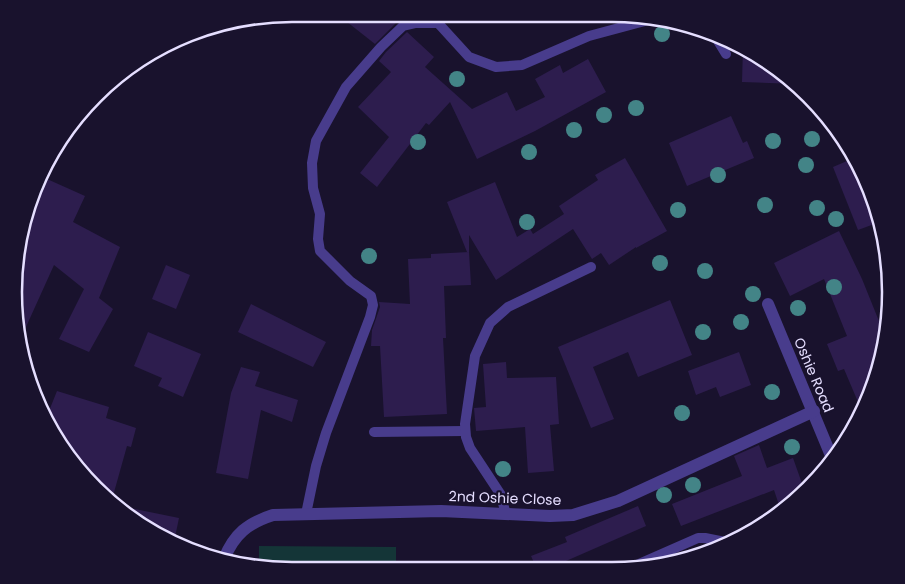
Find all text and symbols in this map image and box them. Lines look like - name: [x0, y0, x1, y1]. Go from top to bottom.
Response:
- street label: Oshie Road: [789, 334, 839, 416]
- street label: 2nd Oshie Close: [448, 486, 562, 510]

